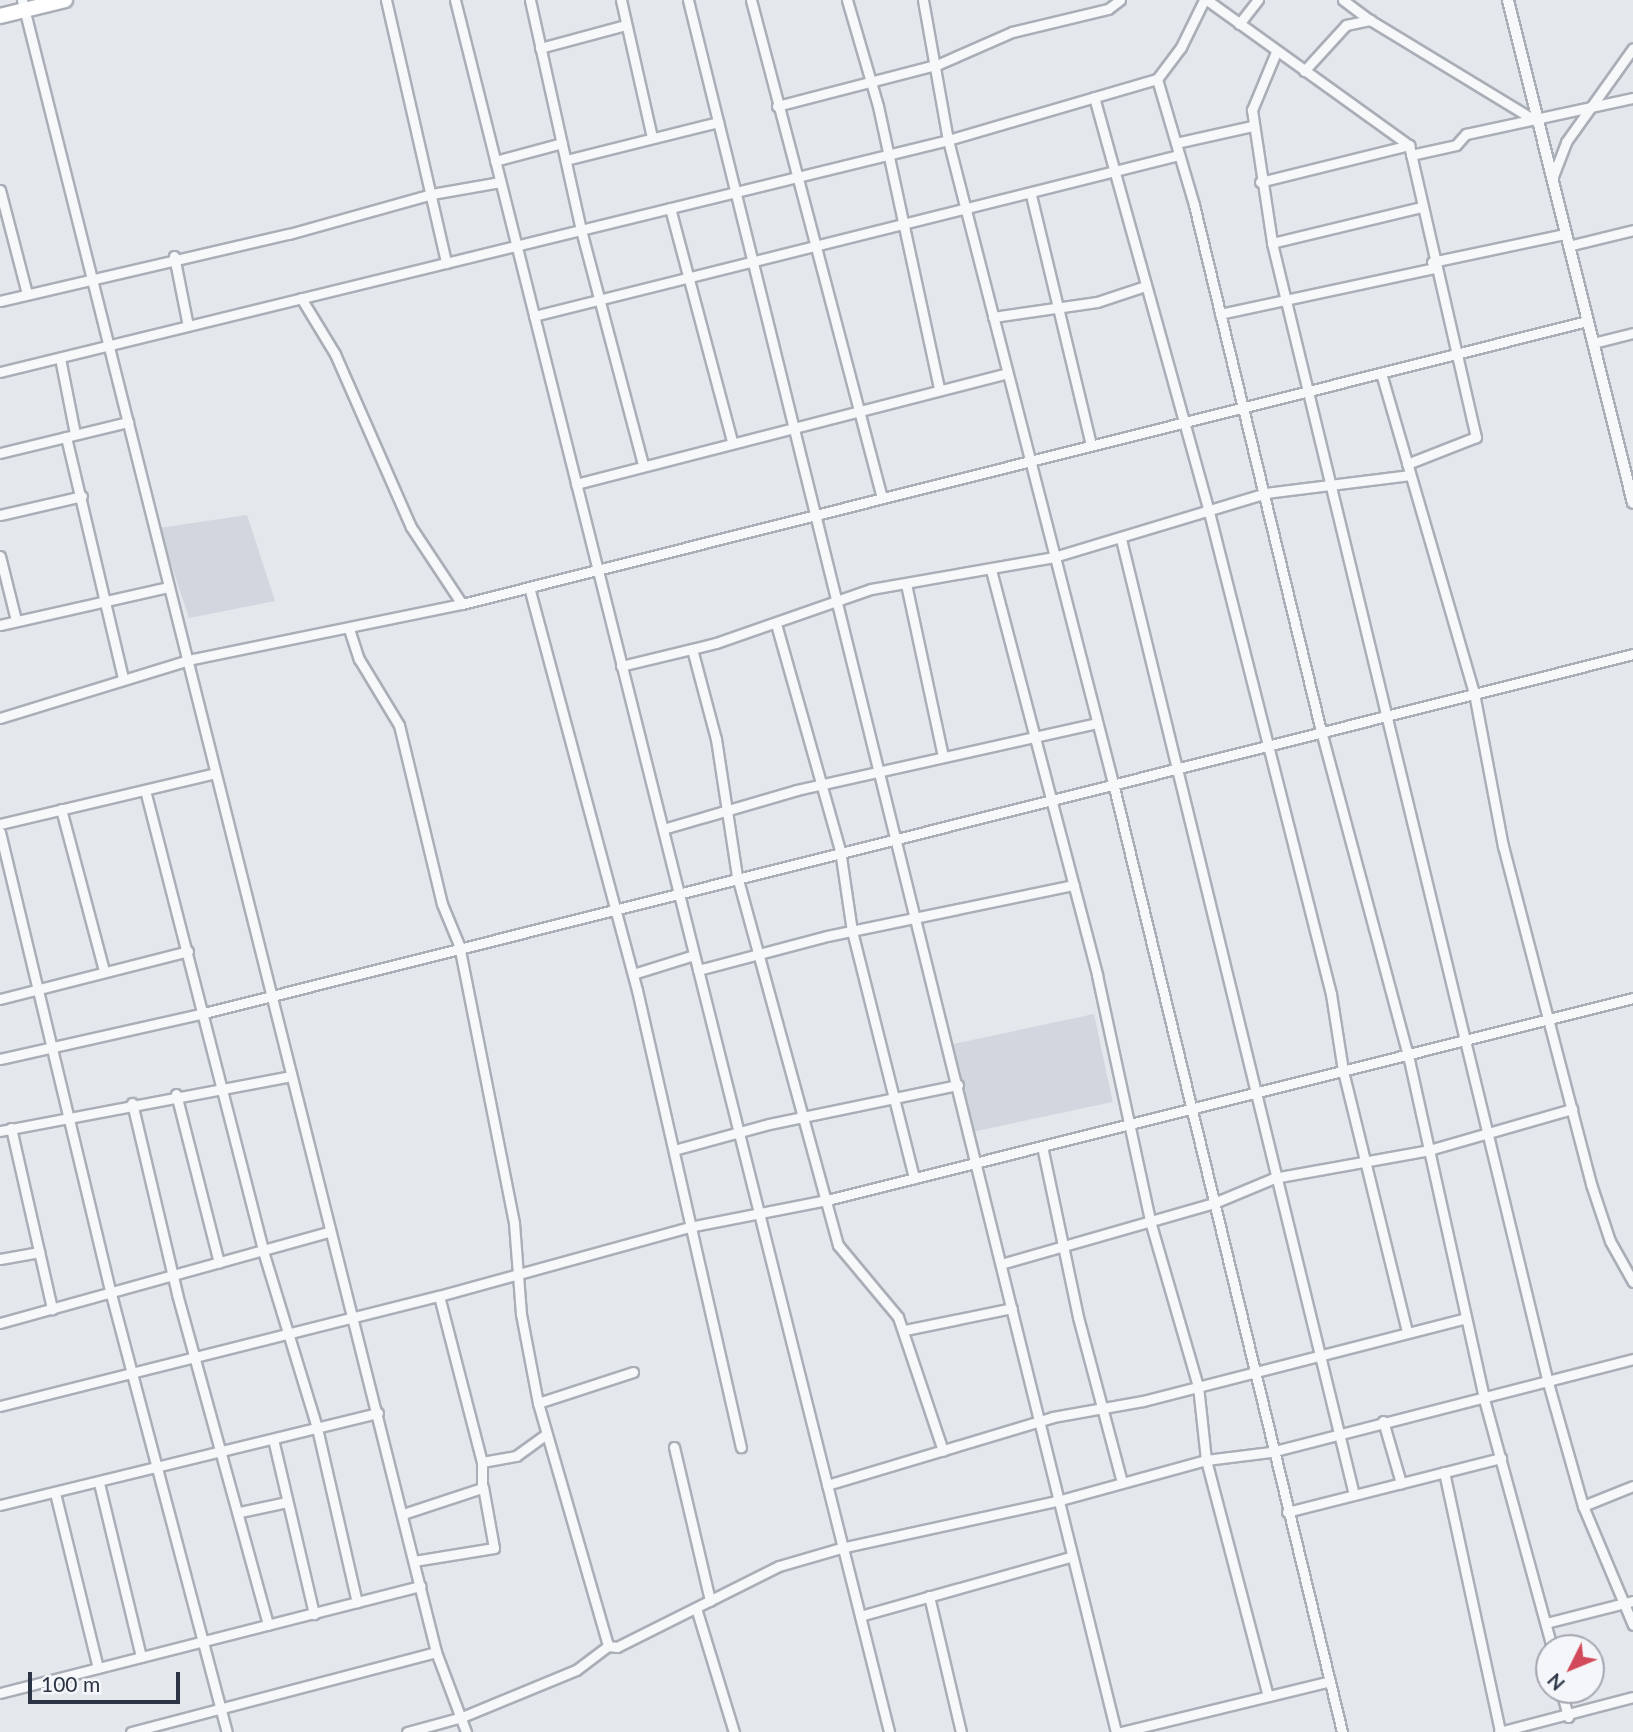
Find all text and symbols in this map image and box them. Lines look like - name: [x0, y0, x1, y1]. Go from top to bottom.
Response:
- north arrow: [1535, 1634, 1605, 1704]
- scale bar: [32, 1658, 184, 1702]
- text: N: [1542, 1669, 1569, 1696]
- text: 100 m: [41, 1671, 100, 1696]

